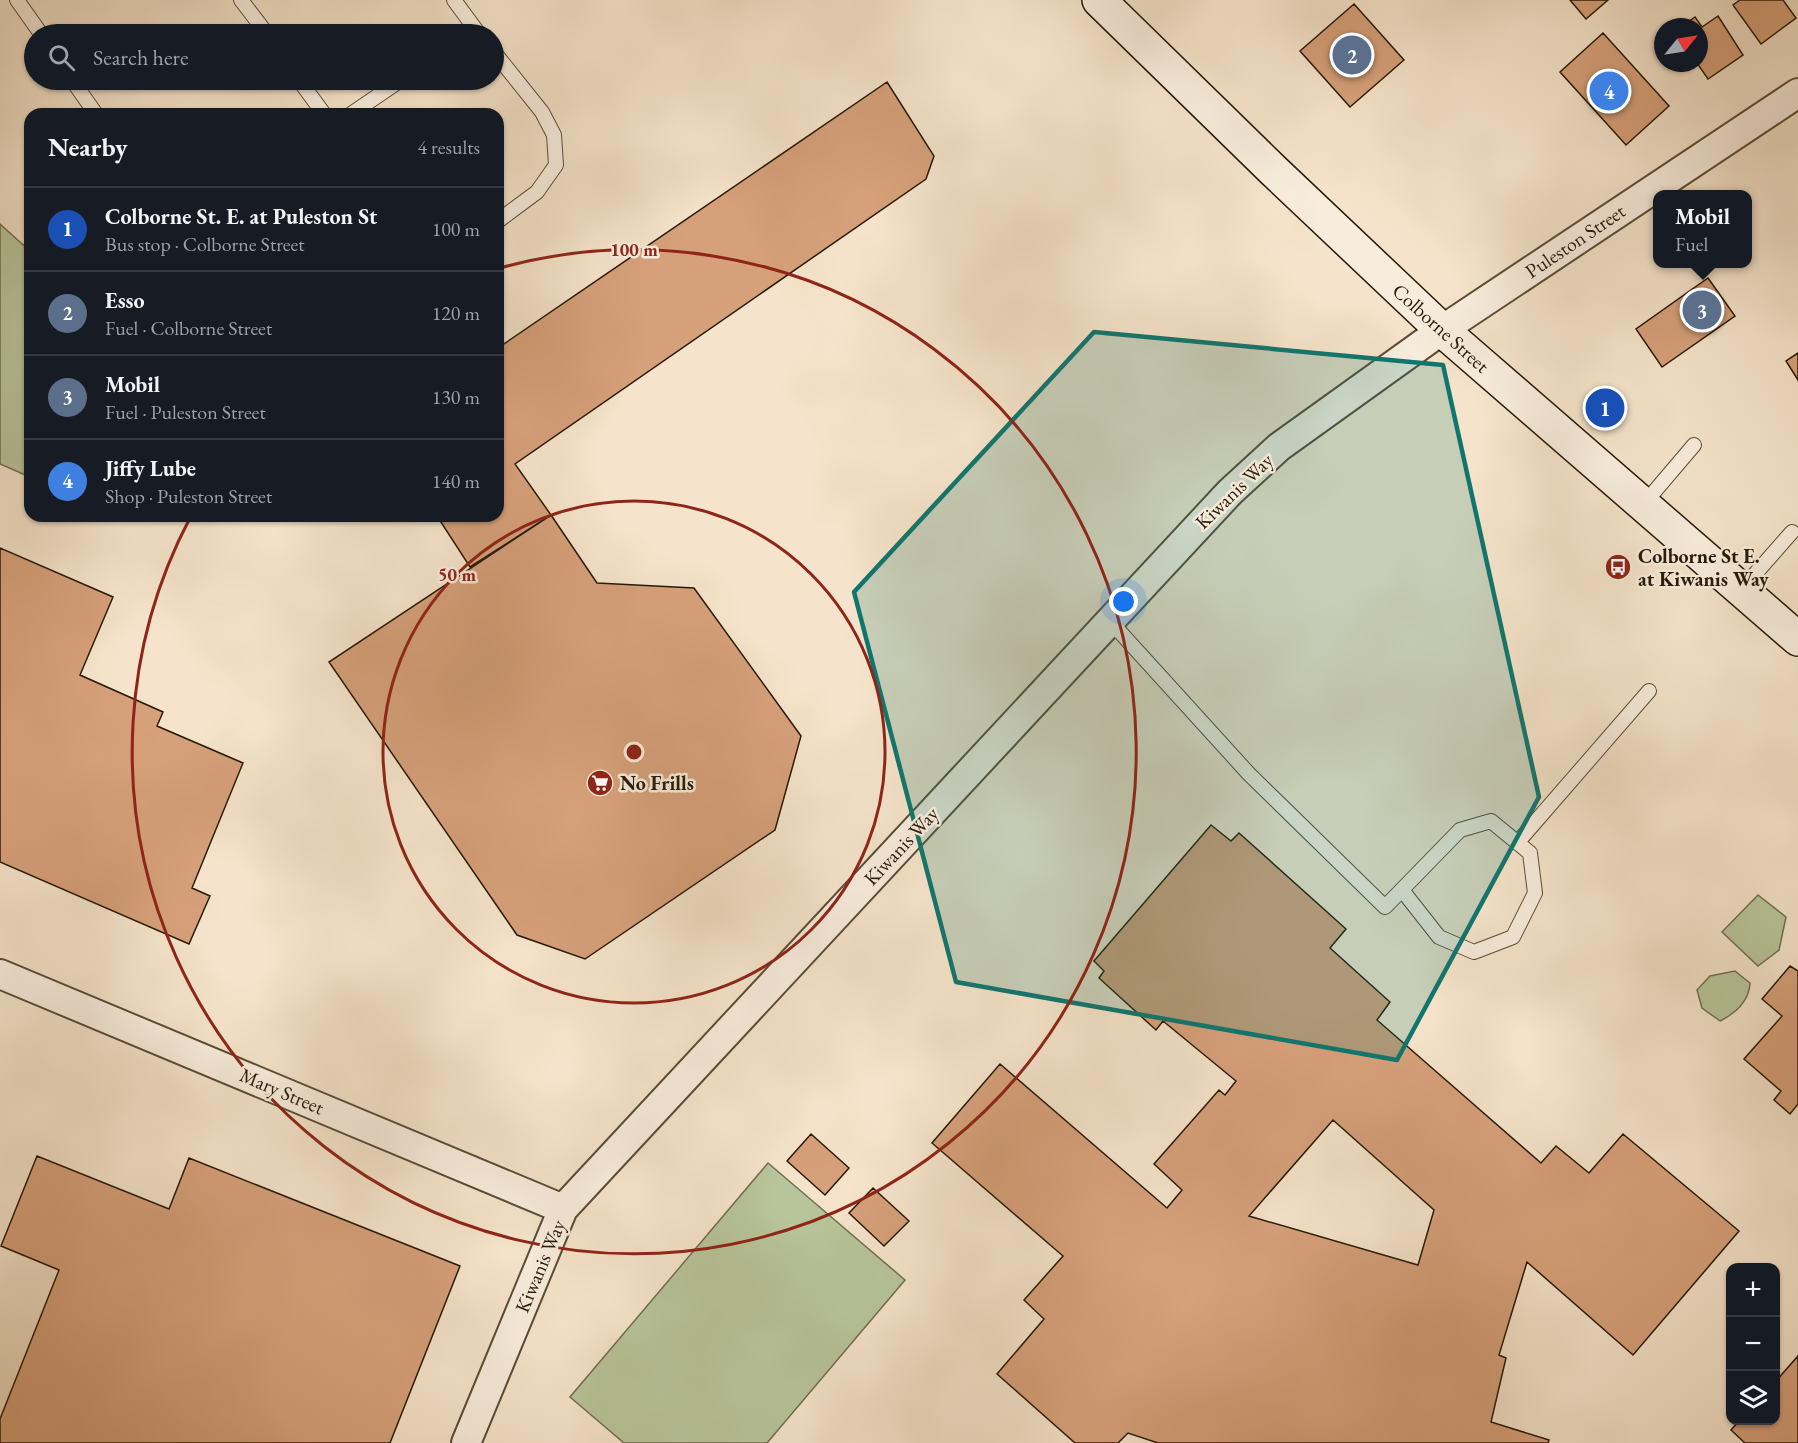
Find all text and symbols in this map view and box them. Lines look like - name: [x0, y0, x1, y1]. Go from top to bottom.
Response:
- north arrow: [1654, 18, 1708, 72]
- search box: [24, 24, 504, 90]
- pin: 2: [1332, 32, 1372, 78]
- icon: search: [45, 41, 78, 74]
- text: Search here: [93, 43, 188, 72]
- pin: 4: [1590, 68, 1628, 113]
- text: Nearby: [48, 130, 128, 164]
- text: 4 results: [417, 134, 480, 160]
- popup: [1653, 190, 1752, 268]
- street label: Puleston Street: [1520, 198, 1631, 284]
- text: Colborne St. E. at Puleston St: [105, 202, 377, 231]
- text: Mobil: [1675, 202, 1730, 231]
- text: 1: [62, 216, 73, 242]
- text: 100 m: [432, 216, 480, 242]
- text: Bus stop · Colborne Street: [105, 231, 305, 257]
- text: Fuel: [1675, 231, 1708, 257]
- text: 100 m: [610, 238, 658, 261]
- street label: Colborne Street: [1387, 278, 1495, 379]
- text: Esso: [105, 286, 145, 315]
- pin: 3: [1682, 288, 1722, 332]
- text: 2: [62, 300, 73, 326]
- text: 120 m: [432, 300, 480, 326]
- text: Fuel · Colborne Street: [105, 315, 272, 341]
- text: Mobil: [105, 370, 160, 399]
- text: 3: [62, 384, 73, 410]
- text: 130 m: [432, 384, 480, 410]
- pin: 1: [1586, 386, 1624, 430]
- text: Fuel · Puleston Street: [105, 399, 266, 425]
- street label: Kiwanis Way: [1189, 447, 1279, 535]
- text: Jiffy Lube: [105, 454, 196, 483]
- text: 4: [62, 468, 73, 494]
- text: 140 m: [432, 468, 480, 494]
- text: Shop · Puleston Street: [105, 483, 272, 509]
- place label: Colborne St E. at Kiwanis Way: [1638, 543, 1769, 592]
- bus stop icon: Colborne St E. at Kiwanis Way: [1603, 552, 1633, 582]
- text: 50 m: [438, 563, 476, 586]
- your location: [1109, 587, 1138, 616]
- centre of rings: [624, 742, 644, 762]
- supermarket icon: No Frills: [585, 768, 615, 798]
- place label: No Frills: [620, 770, 694, 796]
- street label: Kiwanis Way: [858, 801, 944, 891]
- street label: Mary Street: [236, 1062, 329, 1121]
- street label: Kiwanis Way: [509, 1215, 571, 1317]
- map controls: [1726, 1263, 1780, 1425]
- button: +: [1726, 1263, 1780, 1317]
- button: −: [1726, 1317, 1780, 1371]
- button: layers: [1726, 1371, 1780, 1425]

